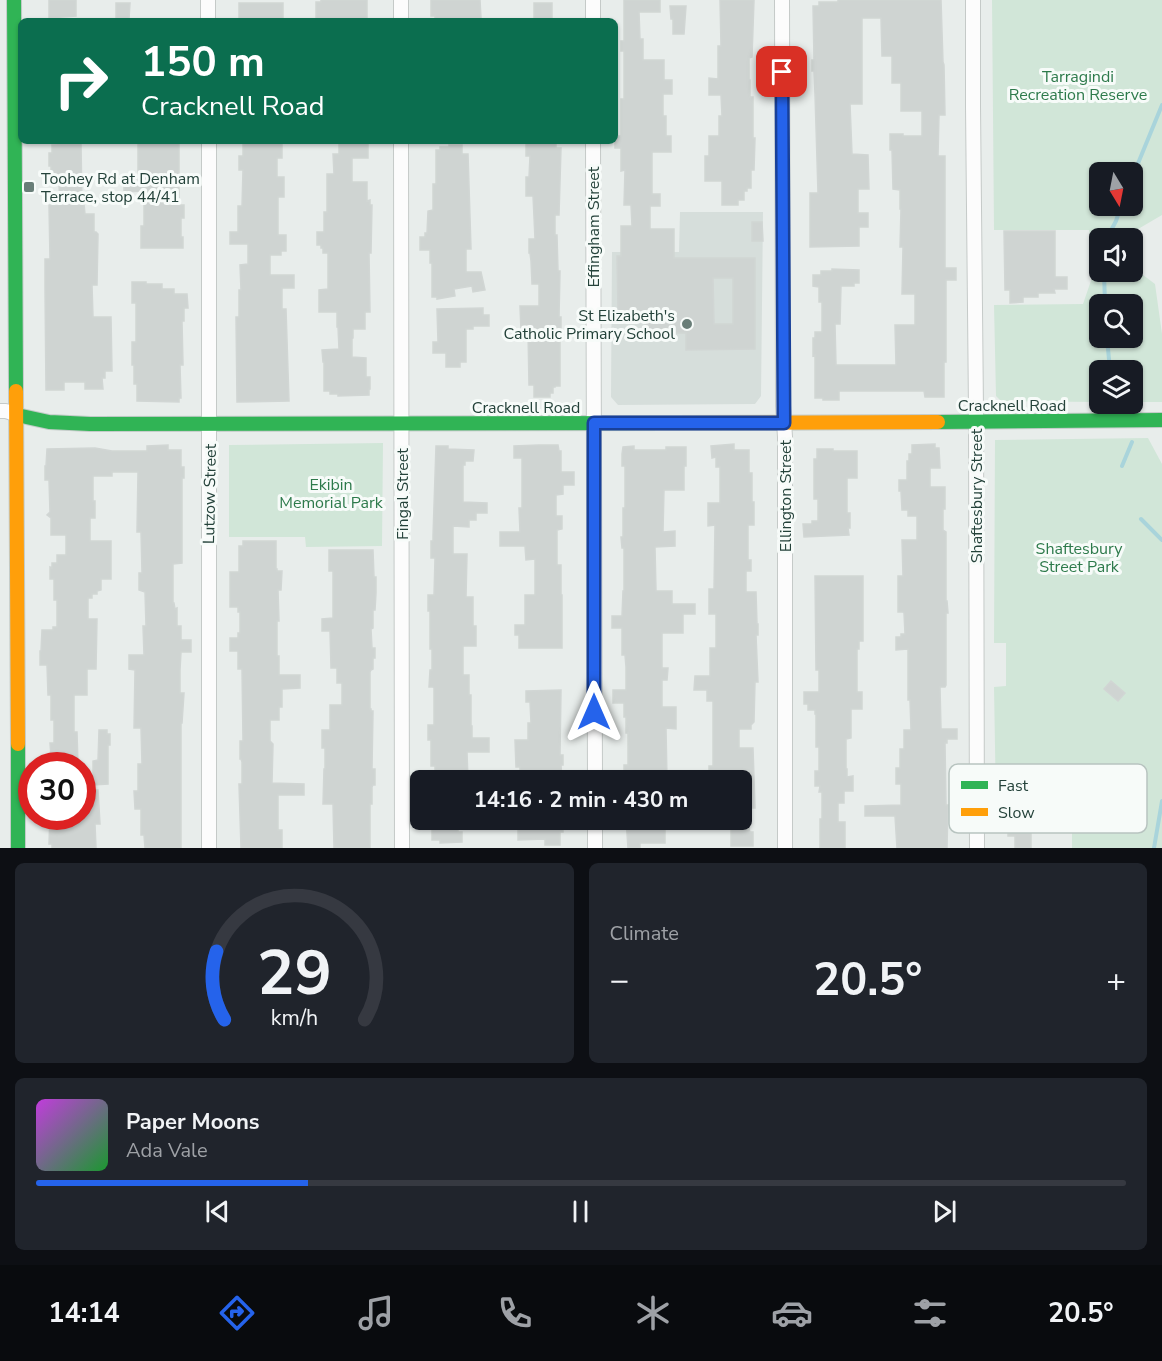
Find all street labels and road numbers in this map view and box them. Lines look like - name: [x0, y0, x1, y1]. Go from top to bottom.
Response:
- street label: Effingham Street: [583, 166, 605, 287]
- street label: Cracknell Road: [958, 395, 1066, 417]
- street label: Cracknell Road: [472, 397, 580, 419]
- street label: Shaftesbury Street: [966, 428, 988, 563]
- street label: Ellington Street: [775, 439, 797, 552]
- street label: Lutzow Street: [198, 443, 222, 544]
- street label: Fingal Street: [392, 448, 414, 540]

